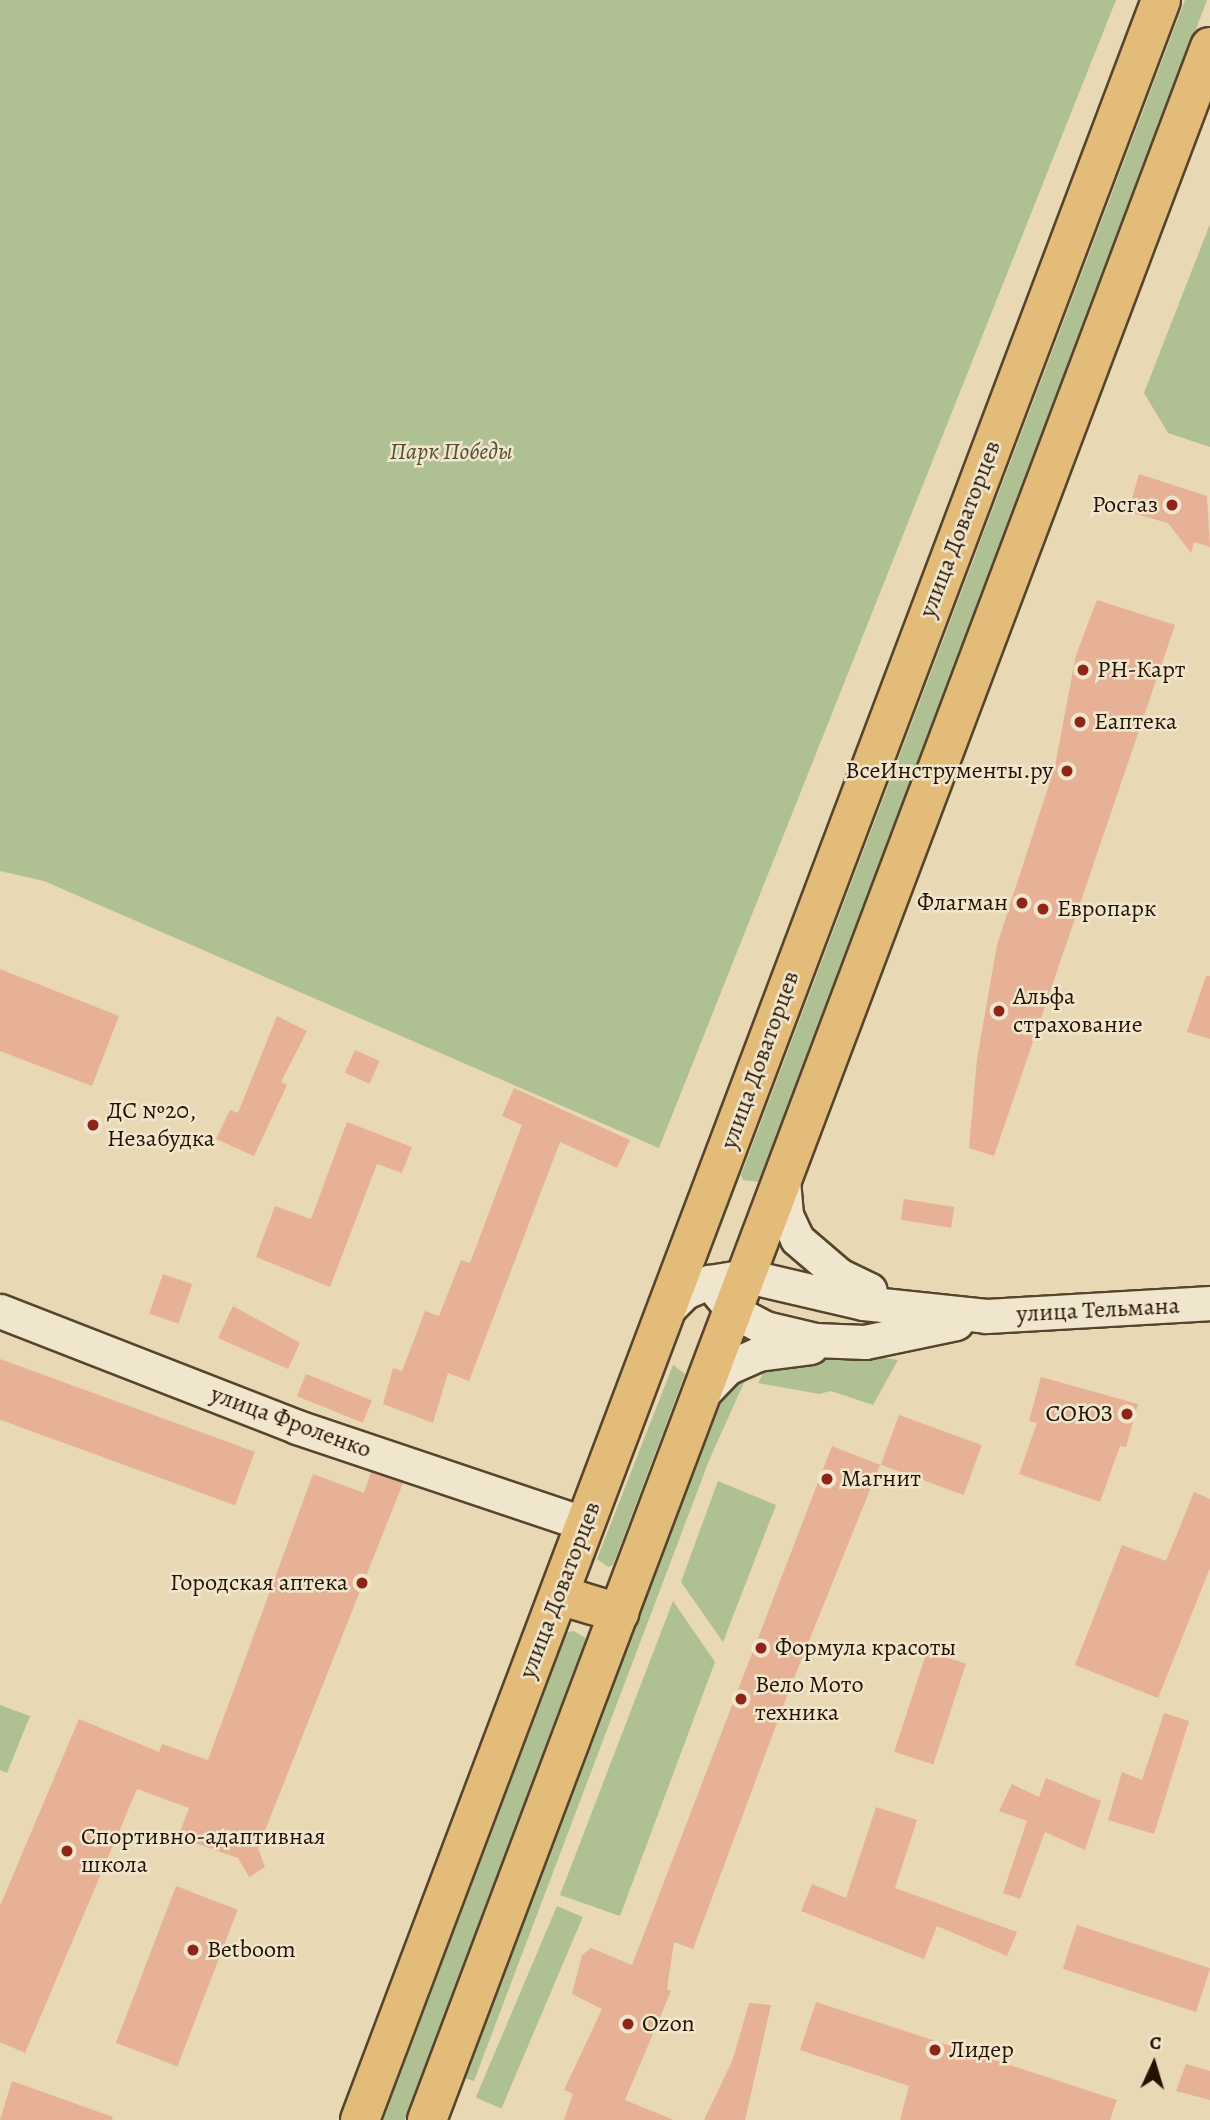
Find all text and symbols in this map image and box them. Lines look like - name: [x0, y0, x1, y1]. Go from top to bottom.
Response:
- street label: улица Доваторцев: [913, 437, 1007, 621]
- park label: Парк Победы: [390, 438, 512, 466]
- place label: Росгаз: [1092, 491, 1158, 519]
- marker: Росгаз: [1164, 497, 1180, 513]
- place label: РН-Карт: [1097, 656, 1185, 684]
- marker: РН-Карт: [1075, 662, 1091, 678]
- place label: Еаптека: [1094, 708, 1177, 736]
- marker: Еаптека: [1072, 714, 1088, 730]
- place label: ВсеИнструменты.ру: [845, 757, 1053, 785]
- marker: ВсеИнструменты.ру: [1059, 763, 1075, 779]
- place label: Флагман: [917, 889, 1008, 917]
- marker: Флагман: [1014, 895, 1030, 911]
- place label: Европарк: [1057, 895, 1156, 923]
- marker: Европарк: [1035, 901, 1051, 917]
- street label: улица Доваторцев: [714, 967, 806, 1153]
- place label: Альфа страхование: [1013, 983, 1143, 1039]
- marker: Альфа страхование: [991, 1003, 1007, 1019]
- place label: ДС №20, Незабудка: [107, 1097, 215, 1153]
- marker: ДС №20, Незабудка: [85, 1117, 101, 1133]
- street label: улица Тельмана: [1016, 1291, 1180, 1329]
- street label: улица Фроленко: [207, 1380, 375, 1464]
- place label: СОЮЗ: [1045, 1400, 1113, 1428]
- marker: СОЮЗ: [1119, 1406, 1135, 1422]
- place label: Магнит: [841, 1465, 921, 1493]
- marker: Магнит: [819, 1471, 835, 1487]
- street label: улица Доваторцев: [513, 1498, 607, 1682]
- place label: Городская аптека: [170, 1569, 348, 1597]
- marker: Городская аптека: [354, 1575, 370, 1591]
- place label: Формула красоты: [775, 1634, 956, 1662]
- marker: Формула красоты: [753, 1640, 769, 1656]
- place label: Вело Мото техника: [755, 1671, 864, 1727]
- marker: Вело Мото техника: [733, 1691, 749, 1707]
- place label: Спортивно-адаптивная школа: [81, 1823, 326, 1879]
- marker: Спортивно-адаптивная школа: [59, 1843, 75, 1859]
- place label: Betboom: [207, 1936, 296, 1964]
- marker: Betboom: [185, 1942, 201, 1958]
- place label: Ozon: [642, 2010, 695, 2038]
- marker: Ozon: [620, 2016, 636, 2032]
- north arrow: [1119, 2029, 1189, 2099]
- text: С: [1149, 2030, 1162, 2056]
- place label: Лидер: [949, 2036, 1014, 2064]
- marker: Лидер: [927, 2042, 943, 2058]

